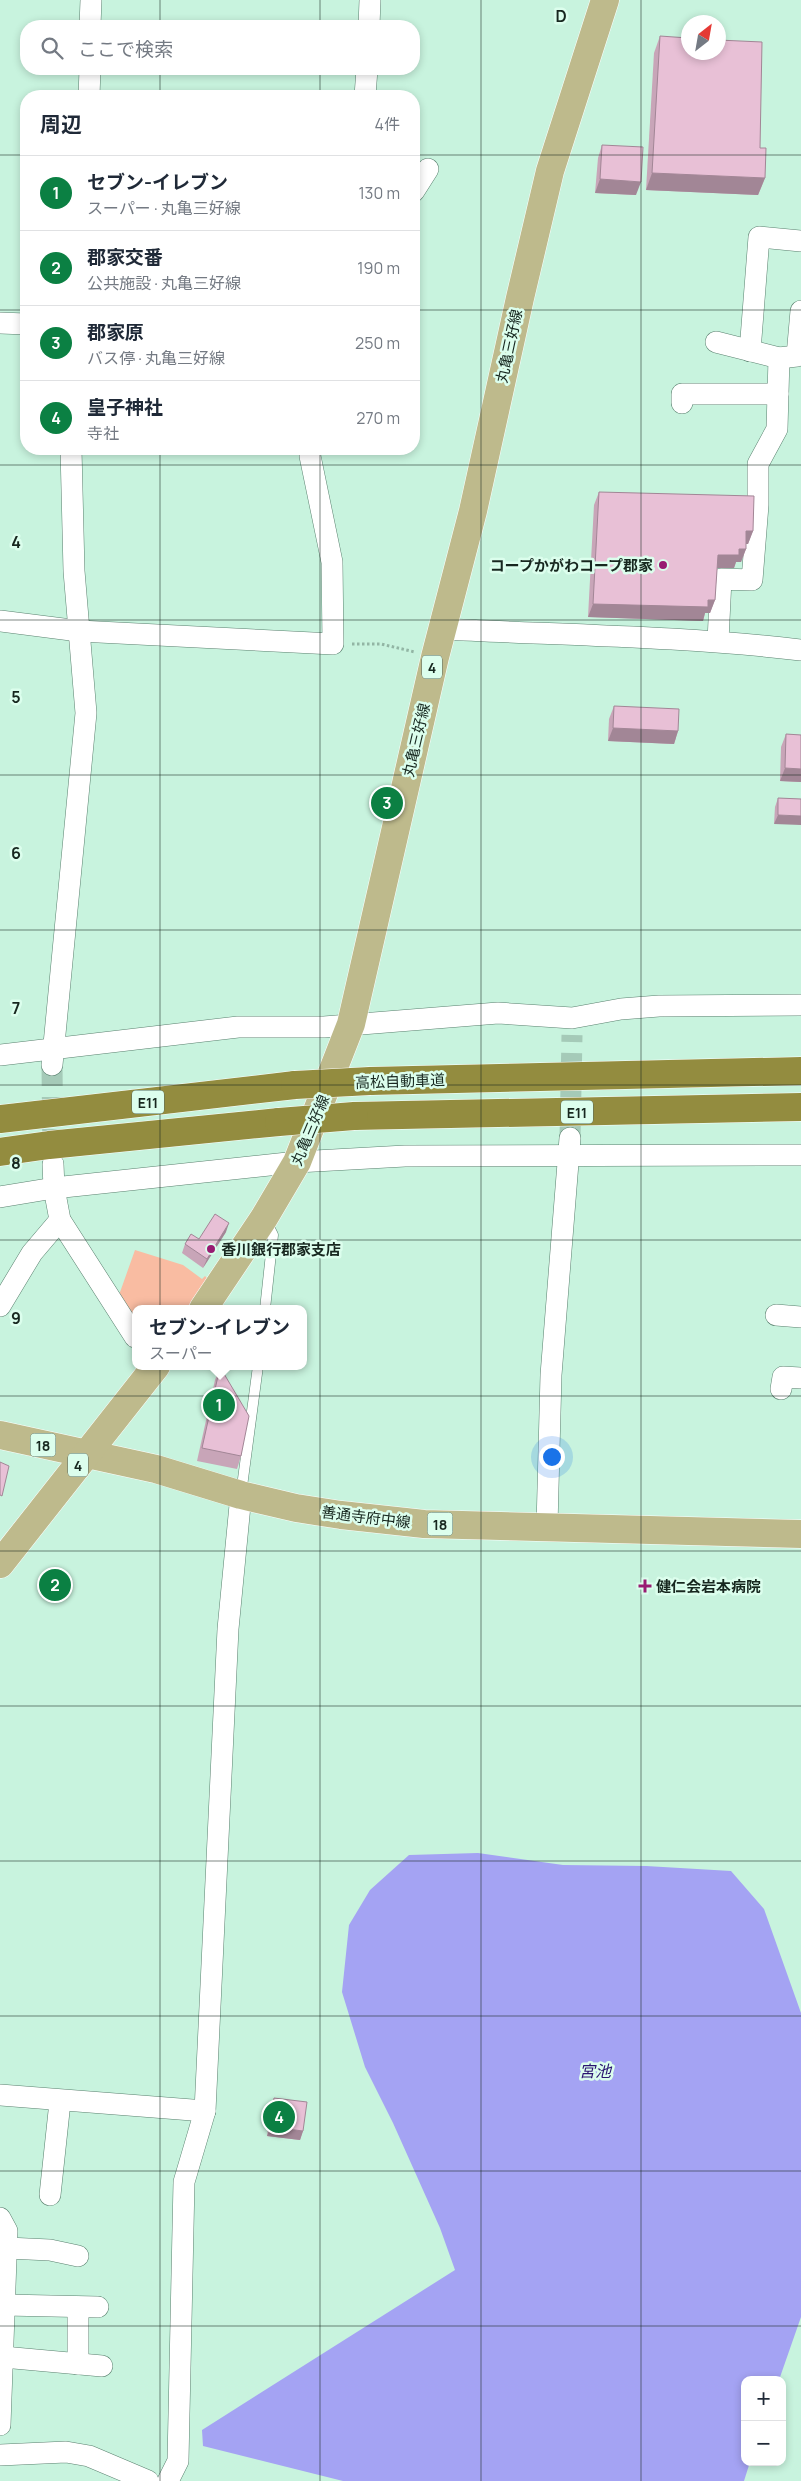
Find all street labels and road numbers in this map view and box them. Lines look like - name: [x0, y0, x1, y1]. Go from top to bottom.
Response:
- street label: 丸亀三好線: [491, 307, 527, 385]
- road number: 4: [422, 656, 442, 679]
- street label: 丸亀三好線: [397, 701, 435, 779]
- street label: 高松自動車道: [355, 1069, 445, 1093]
- road number: E11: [132, 1090, 164, 1114]
- street label: 丸亀三好線: [286, 1091, 334, 1169]
- road number: E11: [561, 1100, 593, 1124]
- road number: 18: [30, 1434, 56, 1456]
- road number: 4: [68, 1454, 88, 1476]
- street label: 善通寺府中線: [320, 1501, 412, 1533]
- road number: 18: [428, 1512, 452, 1536]

